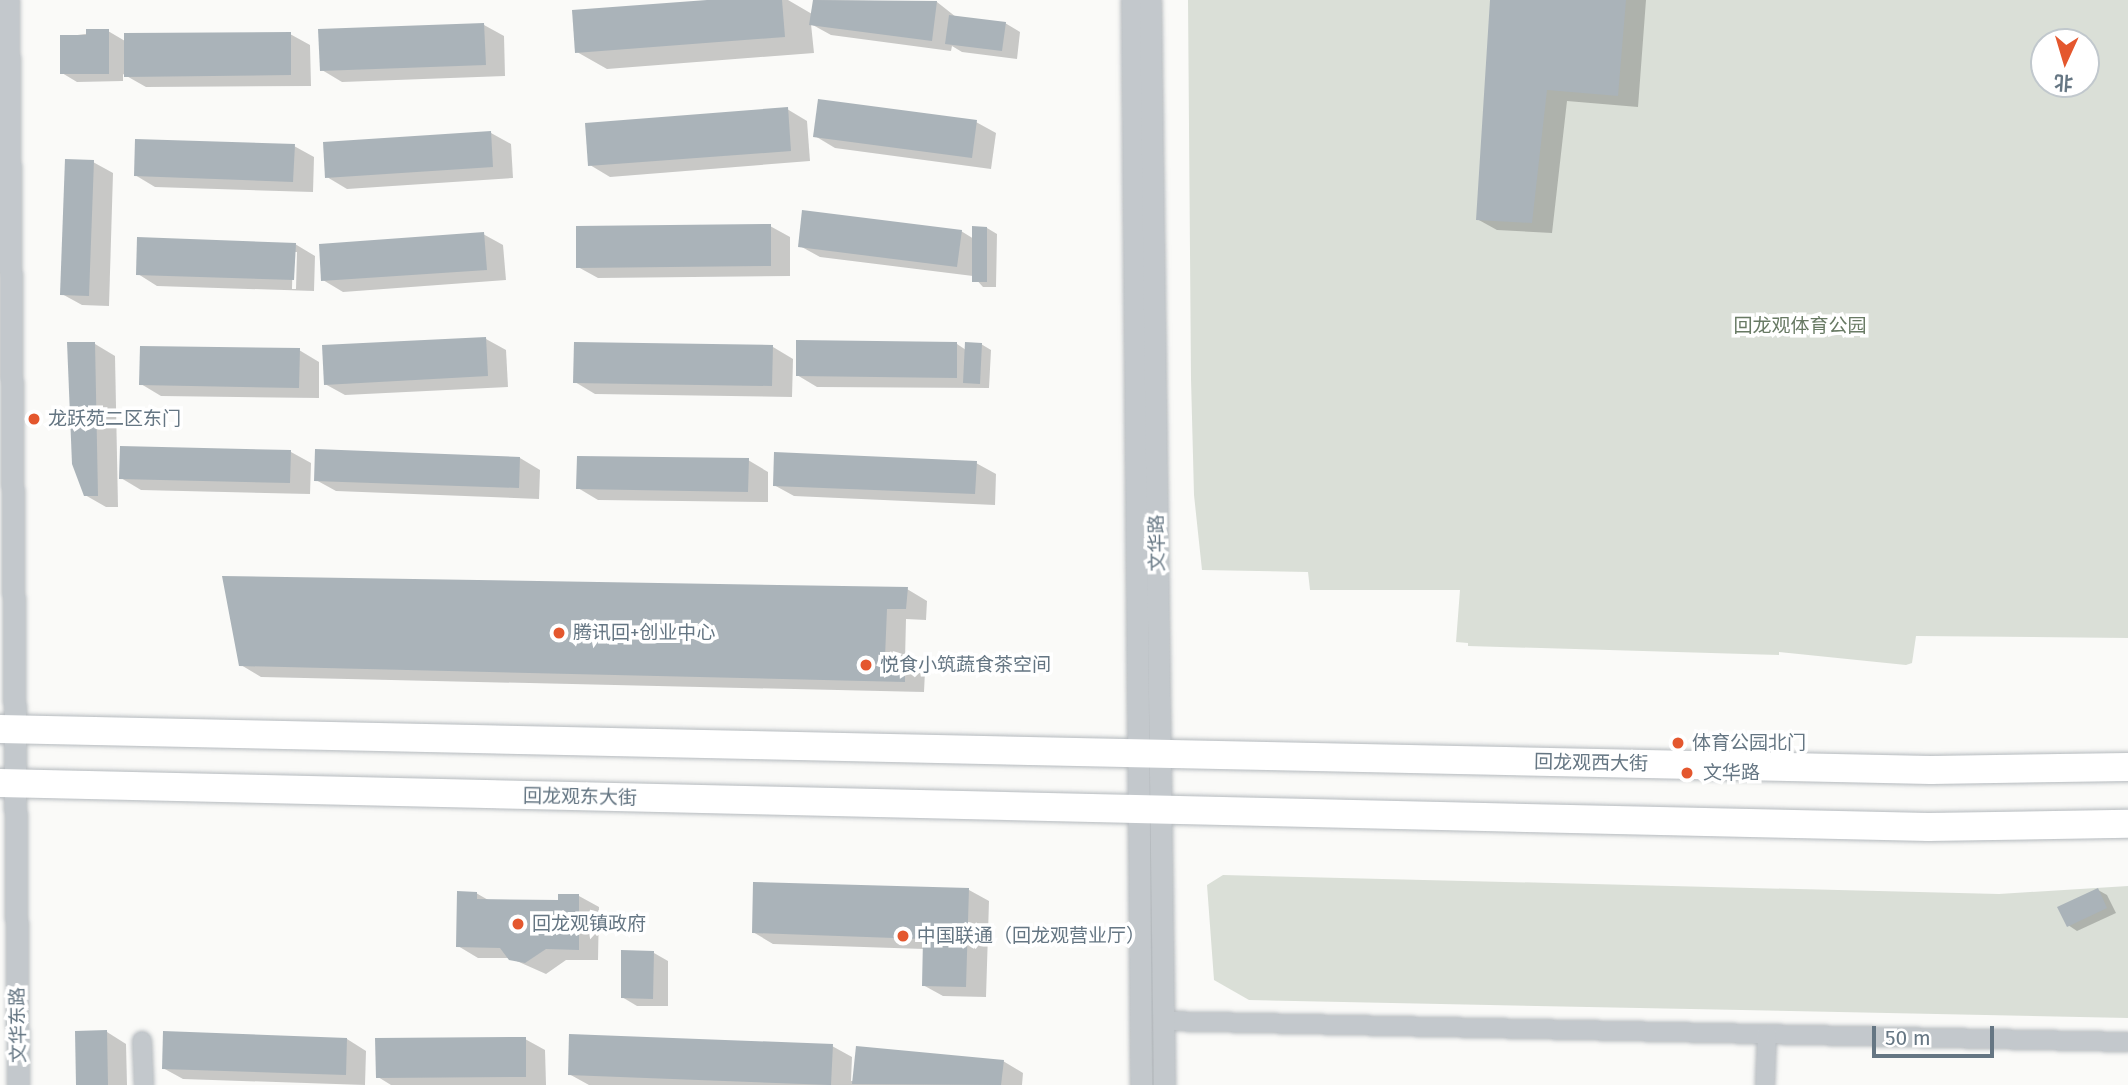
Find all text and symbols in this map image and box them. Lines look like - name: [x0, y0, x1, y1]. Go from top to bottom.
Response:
- north arrow: [2030, 28, 2100, 98]
- text: 北: [2053, 70, 2074, 95]
- park label: 回龙观体育公园: [1734, 315, 1866, 337]
- place label: 龙跃苑二区东门: [48, 408, 181, 430]
- marker: 龙跃苑二区东门: [26, 411, 42, 427]
- street label: 文华路: [1145, 514, 1169, 572]
- place label: 腾讯回+创业中心: [573, 622, 715, 644]
- marker: 腾讯回+创业中心: [551, 625, 567, 641]
- place label: 悦食小筑蔬食茶空间: [880, 654, 1051, 676]
- marker: 悦食小筑蔬食茶空间: [858, 657, 874, 673]
- place label: 体育公园北门: [1692, 732, 1806, 754]
- marker: 体育公园北门: [1670, 735, 1686, 751]
- street label: 回龙观西大街: [1534, 751, 1648, 775]
- place label: 文华路: [1703, 762, 1760, 784]
- marker: 文华路: [1677, 763, 1697, 783]
- street label: 回龙观东大街: [523, 785, 637, 809]
- place label: 回龙观镇政府: [532, 913, 646, 935]
- marker: 回龙观镇政府: [510, 916, 526, 932]
- place label: 中国联通（回龙观营业厅）: [917, 925, 1145, 947]
- marker: 中国联通（回龙观营业厅）: [895, 928, 911, 944]
- street label: 文华东路: [6, 987, 30, 1063]
- scale bar: [1876, 1012, 1998, 1056]
- text: 50 m: [1885, 1025, 1931, 1051]

